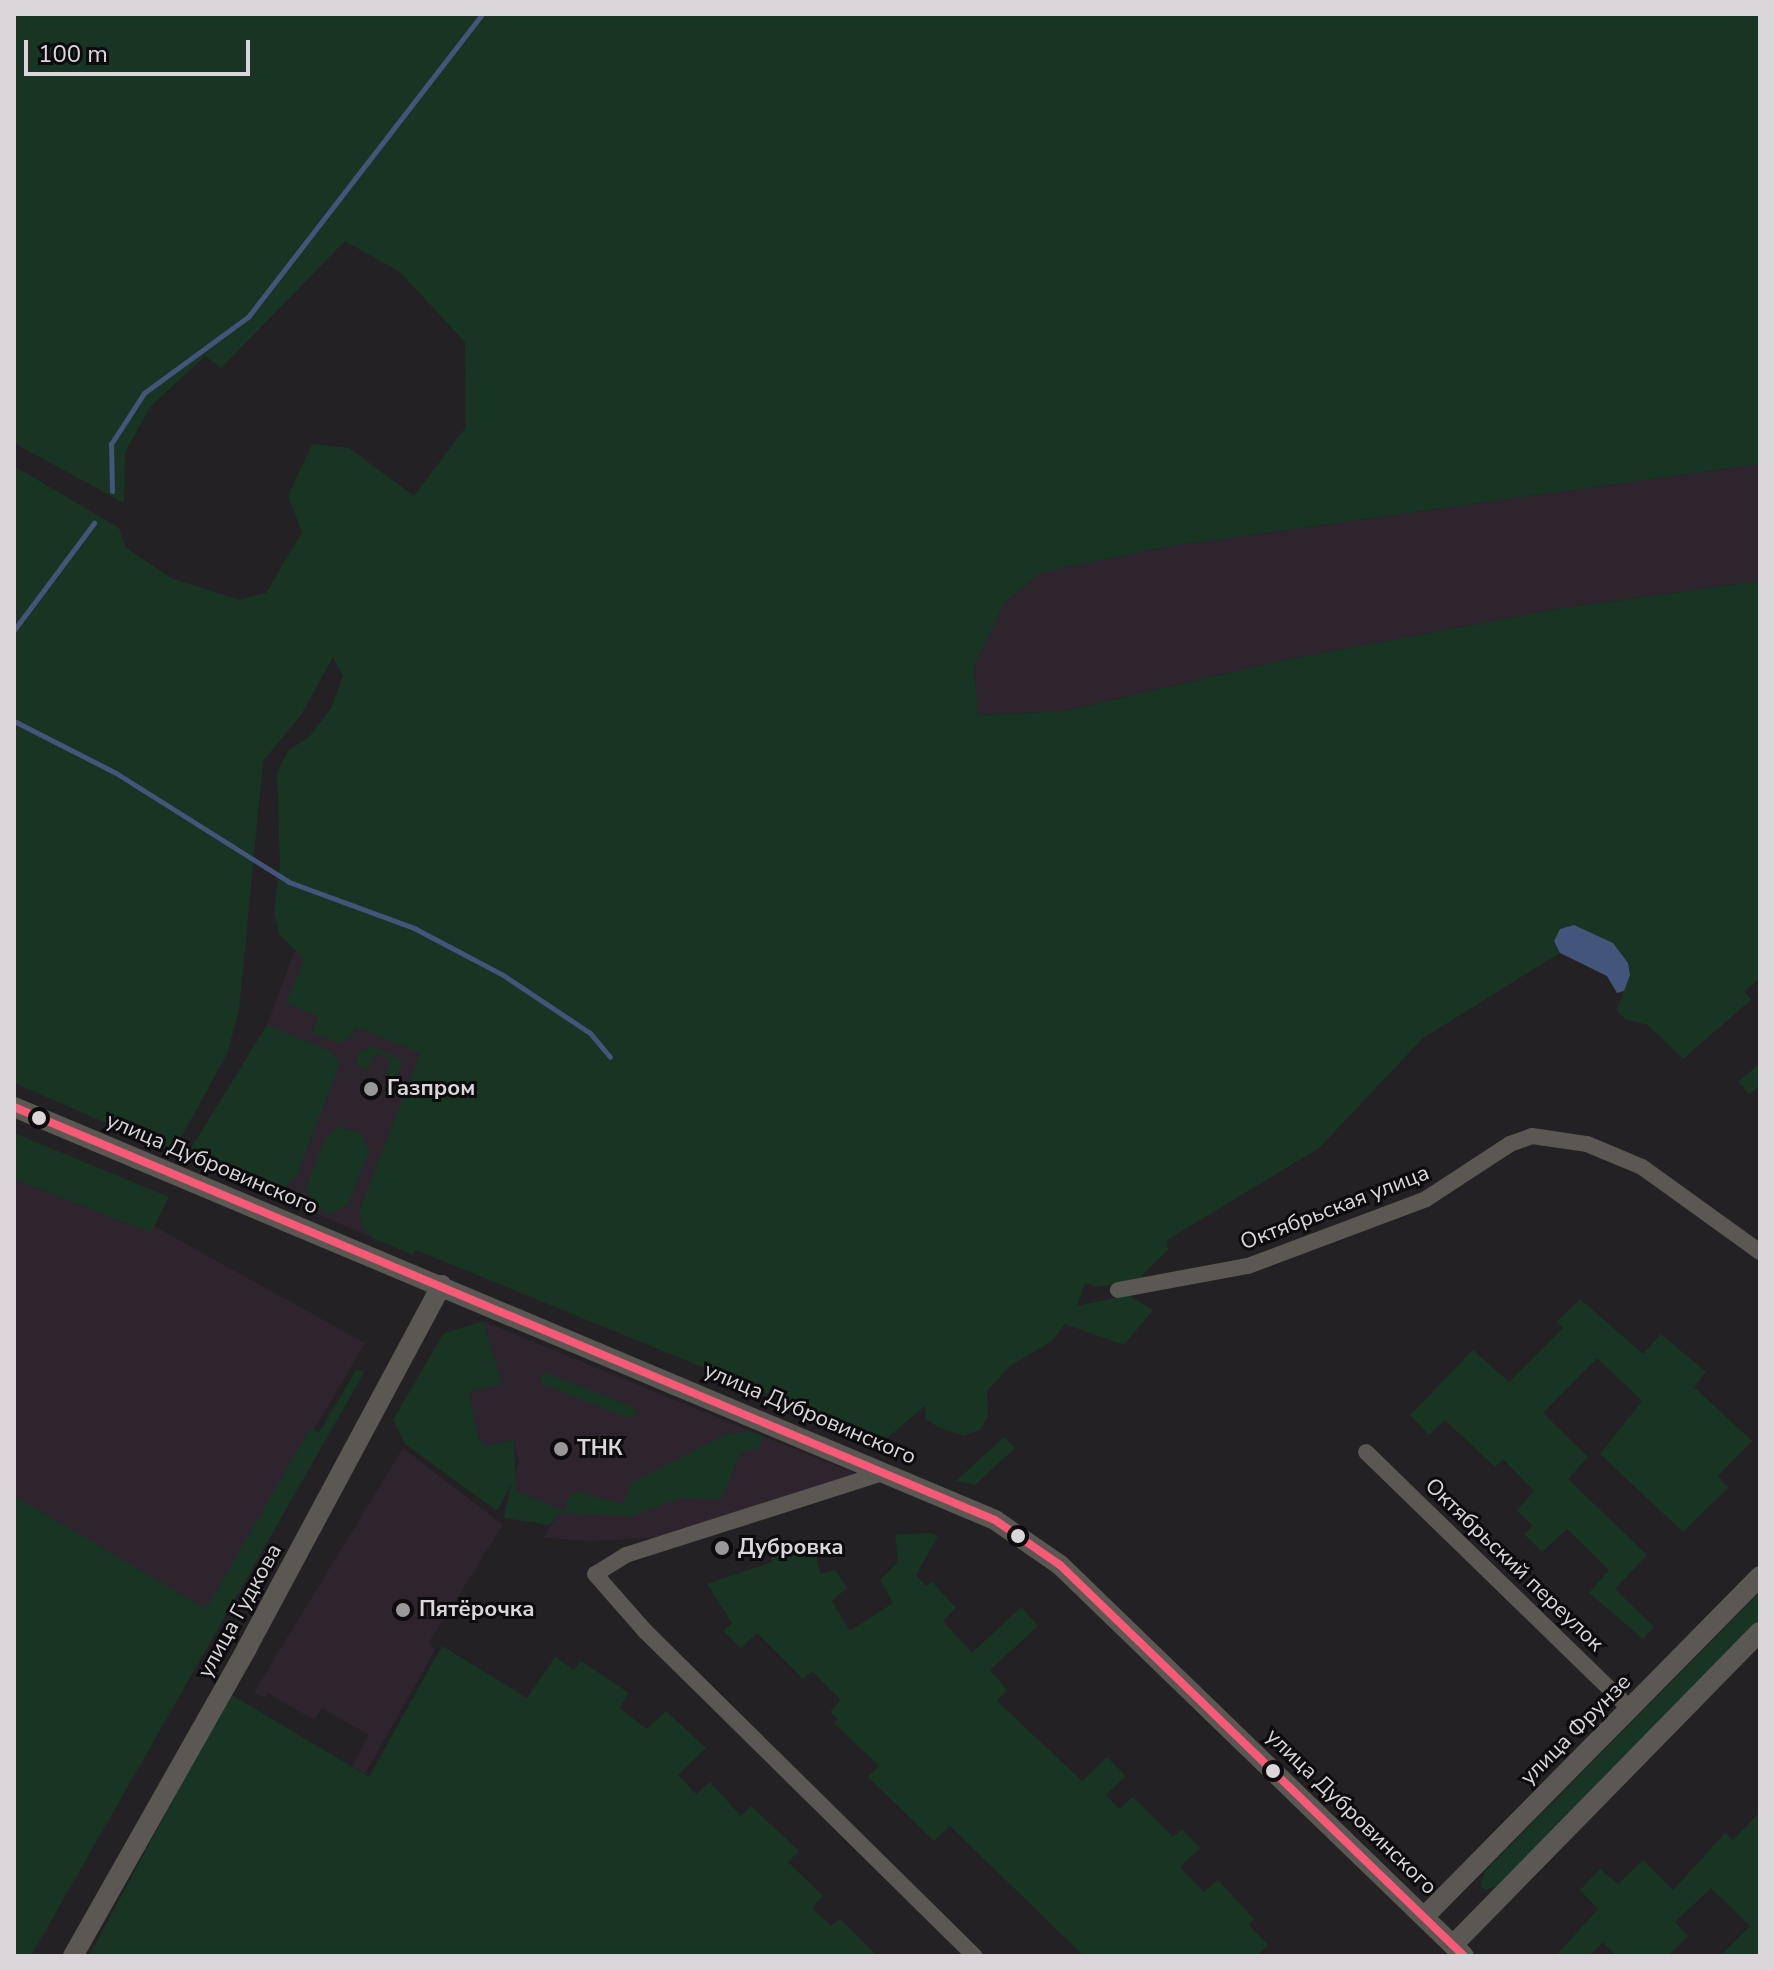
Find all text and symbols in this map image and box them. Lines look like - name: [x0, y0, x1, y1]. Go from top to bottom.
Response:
- scale bar: [28, 24, 254, 74]
- text: 100 m: [38, 38, 108, 70]
- place label: Газпром: [387, 1076, 475, 1102]
- marker: Газпром: [362, 1080, 380, 1098]
- street label: улица Дубровинского: [102, 1107, 322, 1221]
- unlabelled marker: [31, 1110, 47, 1126]
- street label: Октябрьская улица: [1237, 1160, 1433, 1256]
- street label: улица Дубровинского: [700, 1357, 920, 1471]
- place label: ТНК: [577, 1436, 623, 1462]
- marker: ТНК: [552, 1440, 570, 1458]
- street label: Октябрьский переулок: [1419, 1473, 1609, 1657]
- unlabelled marker: [1010, 1528, 1026, 1544]
- place label: Дубровка: [738, 1535, 844, 1561]
- street label: улица Гудкова: [192, 1539, 288, 1683]
- marker: Дубровка: [713, 1539, 731, 1557]
- place label: Пятёрочка: [419, 1597, 534, 1623]
- marker: Пятёрочка: [394, 1601, 412, 1619]
- street label: улица Фрунзе: [1515, 1669, 1637, 1791]
- street label: улица Дубровинского: [1260, 1724, 1442, 1900]
- unlabelled marker: [1265, 1763, 1281, 1779]

